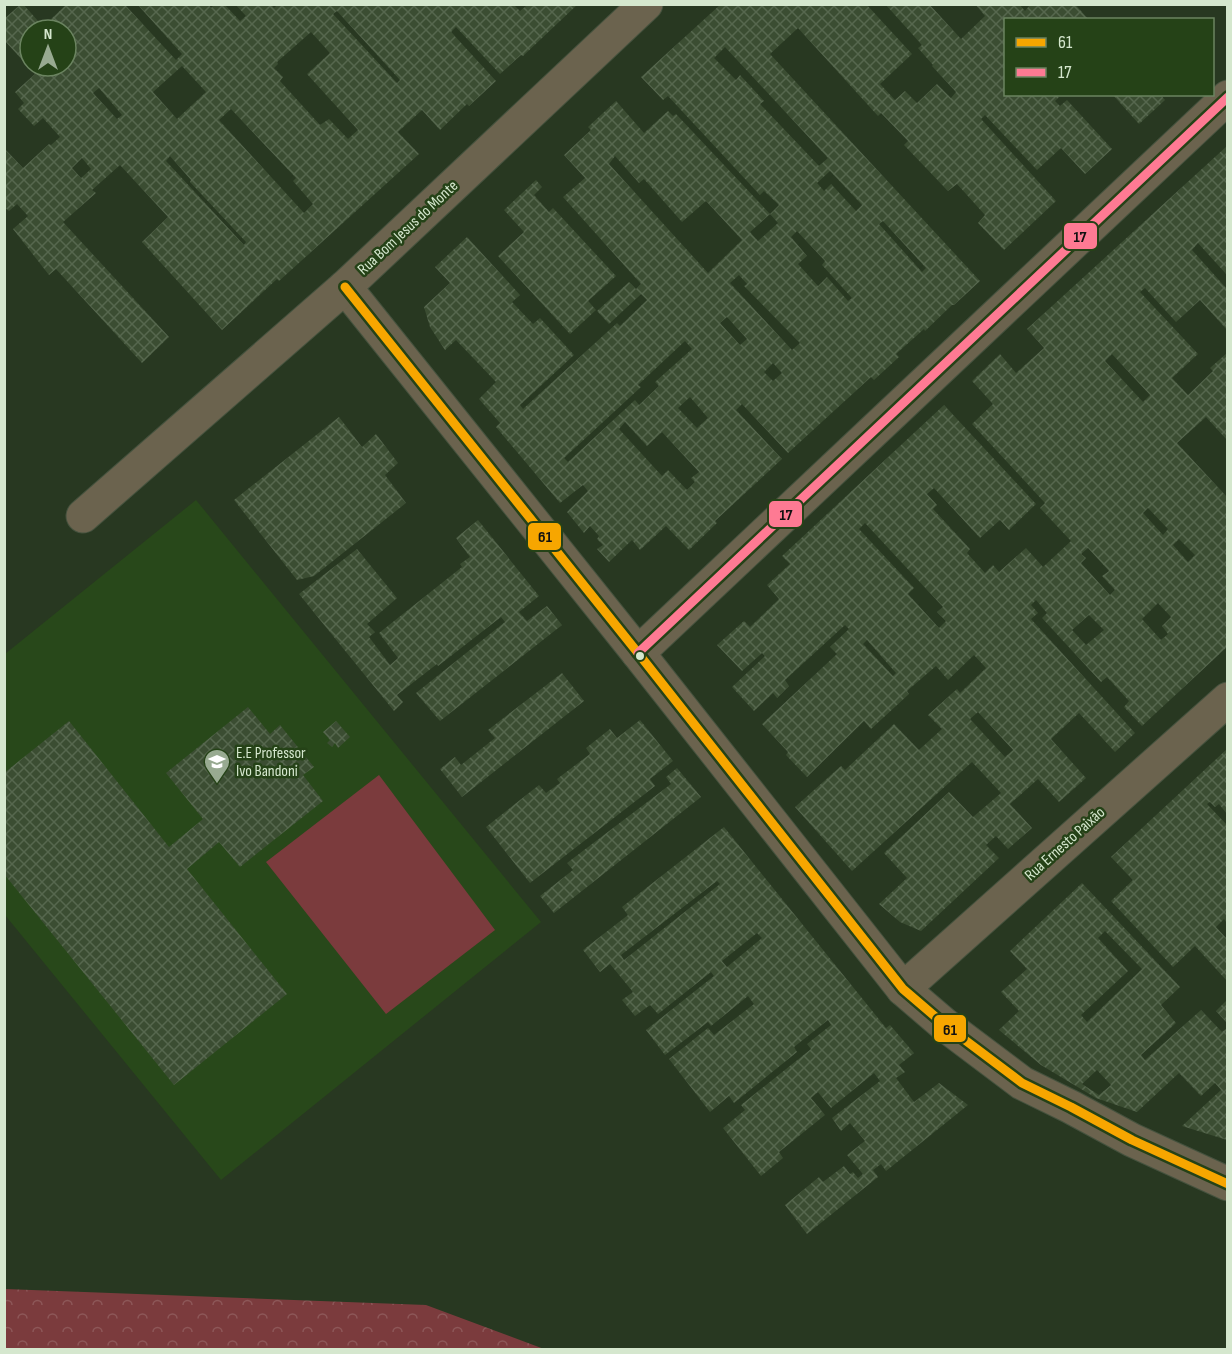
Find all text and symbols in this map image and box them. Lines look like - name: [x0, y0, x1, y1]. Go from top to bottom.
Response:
- north arrow: [18, 18, 78, 78]
- legend: [1004, 18, 1214, 96]
- text: N: [44, 25, 52, 44]
- text: 61: [1058, 32, 1073, 53]
- text: 17: [1058, 62, 1072, 83]
- street label: Rua Bom Jesus do Monte: [354, 177, 462, 279]
- line badge: 17: [1063, 222, 1098, 250]
- text: 17: [1073, 228, 1087, 247]
- line badge: 17: [768, 500, 803, 528]
- text: 17: [779, 506, 793, 525]
- line badge: 61: [527, 522, 562, 551]
- text: 61: [538, 528, 553, 547]
- unlabelled marker: [634, 650, 646, 662]
- place label: E.E Professor Ivo Bandoni: [236, 744, 306, 781]
- school or university icon: E.E Professor Ivo Bandoni: [202, 747, 232, 785]
- street label: Rua Ernesto Paixão: [1021, 803, 1109, 885]
- line badge: 61: [933, 1014, 967, 1043]
- text: 61: [943, 1021, 958, 1040]

